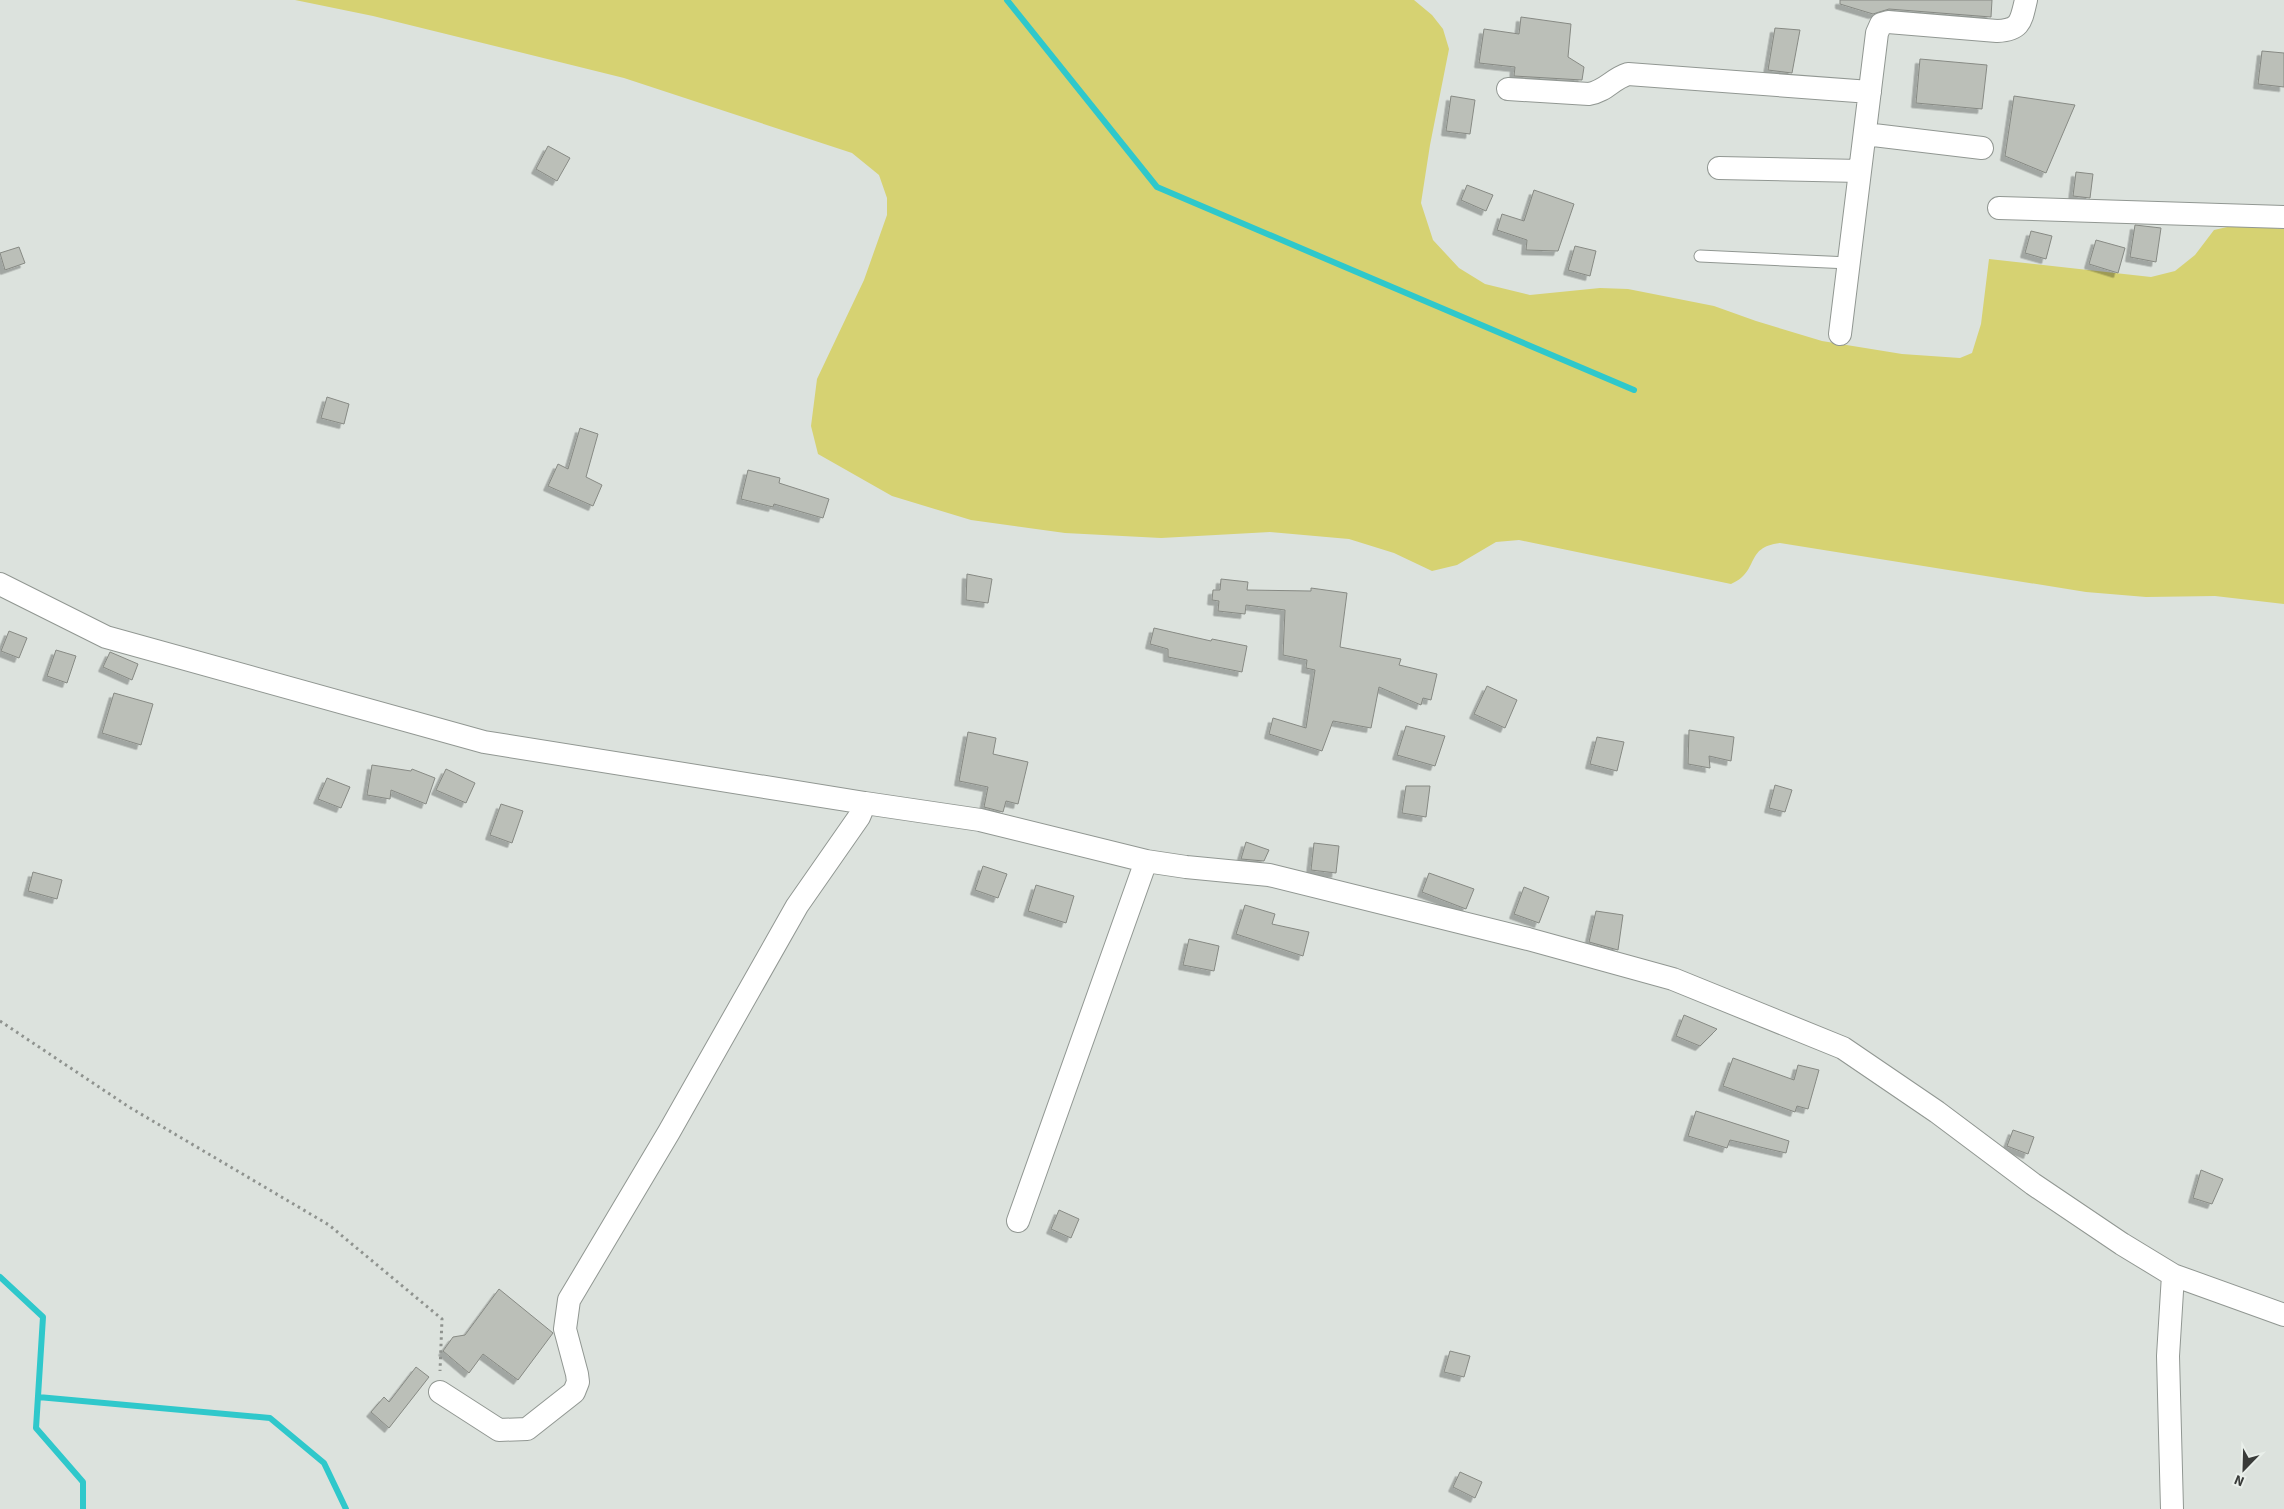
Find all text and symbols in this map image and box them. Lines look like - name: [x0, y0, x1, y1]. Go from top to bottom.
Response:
- north arrow: [2219, 1444, 2269, 1494]
- text: N: [2231, 1469, 2248, 1491]

